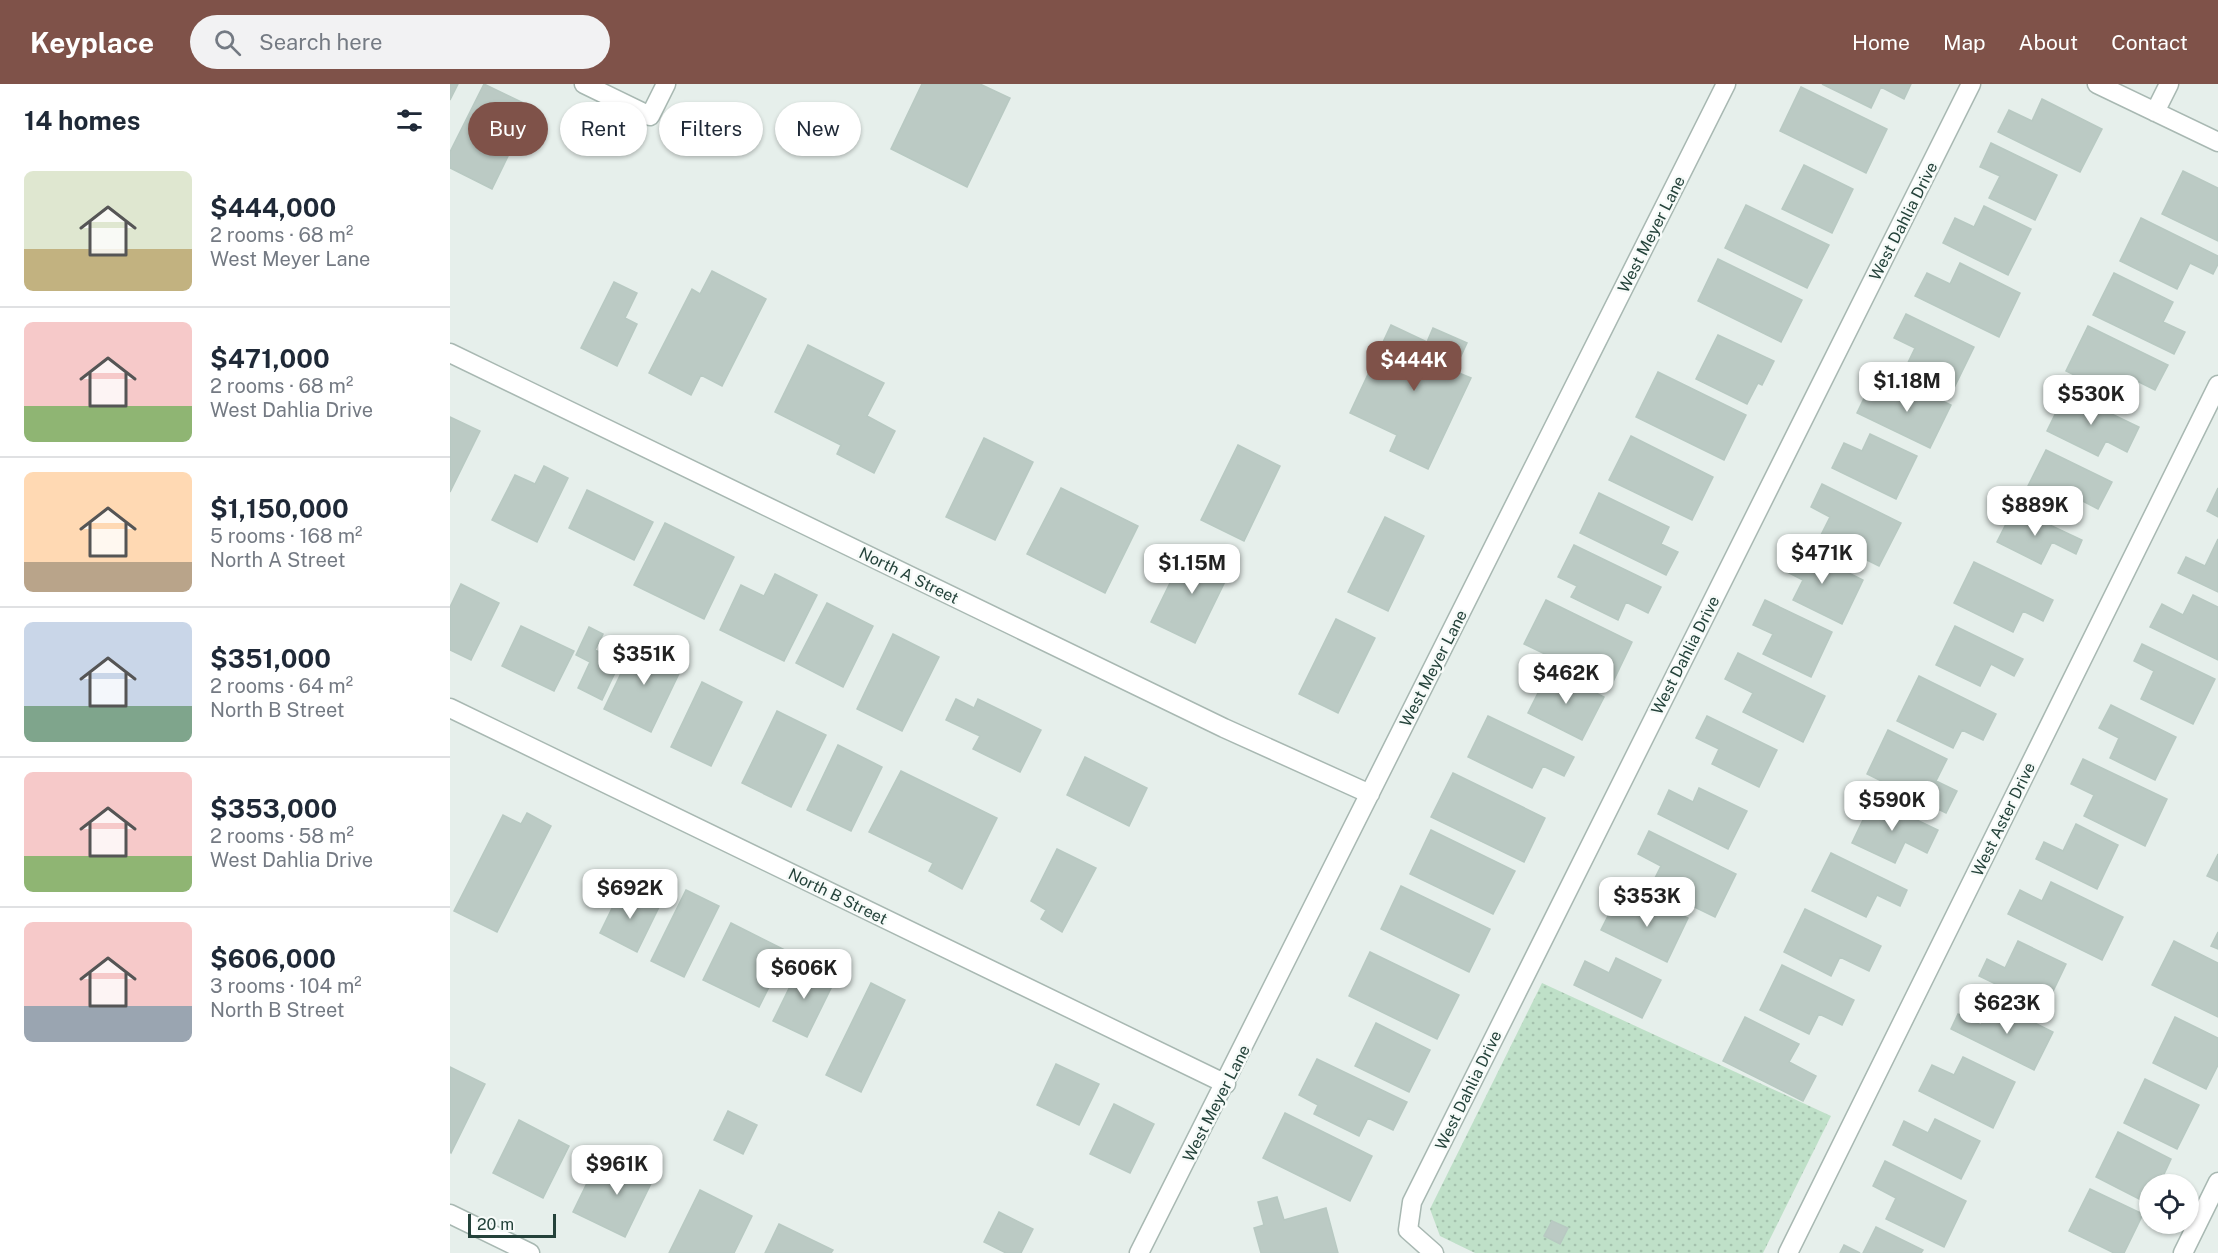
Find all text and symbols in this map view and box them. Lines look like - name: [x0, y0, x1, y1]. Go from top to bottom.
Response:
- search box: [190, 15, 610, 69]
- text: Keyplace: [30, 26, 154, 59]
- icon: search: [211, 26, 244, 59]
- text: Search here: [259, 29, 383, 55]
- text: Home: [1852, 30, 1910, 55]
- text: Map: [1943, 30, 1986, 55]
- text: About: [2019, 30, 2078, 55]
- text: Contact: [2111, 30, 2188, 55]
- chip: Buy: [468, 102, 548, 156]
- chip: Rent: [560, 102, 647, 156]
- chip: Filters: [659, 102, 763, 156]
- chip: New: [775, 102, 861, 156]
- icon: filters: [393, 104, 426, 137]
- text: 14 homes: [24, 105, 140, 136]
- street label: West Dahlia Drive: [1865, 159, 1942, 284]
- street label: West Meyer Lane: [1614, 173, 1689, 296]
- text: $444,000: [210, 192, 336, 223]
- icon: home: [72, 195, 144, 267]
- text: 2 rooms · 68 m²: [210, 223, 353, 247]
- text: West Meyer Lane: [210, 247, 370, 271]
- pin: $444K: [1372, 341, 1456, 392]
- text: $471,000: [210, 343, 330, 374]
- icon: home: [72, 346, 144, 418]
- text: $444K: [1380, 348, 1448, 372]
- pin: $1.18M: [1858, 362, 1956, 413]
- text: $1.18M: [1873, 369, 1941, 393]
- text: 2 rooms · 68 m²: [210, 374, 353, 398]
- pin: $530K: [2049, 375, 2133, 426]
- text: $530K: [2057, 382, 2125, 406]
- text: West Dahlia Drive: [210, 398, 373, 422]
- pin: $889K: [1993, 486, 2077, 537]
- text: $1,150,000: [210, 493, 349, 524]
- text: $889K: [2001, 493, 2069, 517]
- icon: home: [72, 496, 144, 568]
- text: 5 rooms · 168 m²: [210, 524, 362, 548]
- pin: $471K: [1780, 534, 1864, 585]
- text: $471K: [1791, 541, 1853, 565]
- street label: North A Street: [856, 543, 962, 608]
- pin: $1.15M: [1143, 544, 1241, 595]
- text: North A Street: [210, 548, 345, 572]
- text: $1.15M: [1158, 551, 1226, 575]
- street label: West Dahlia Drive: [1647, 593, 1724, 718]
- street label: West Meyer Lane: [1396, 607, 1471, 730]
- pin: $351K: [602, 635, 686, 686]
- text: $351K: [612, 642, 676, 666]
- text: $351,000: [210, 643, 331, 674]
- icon: home: [72, 646, 144, 718]
- pin: $462K: [1524, 654, 1608, 705]
- text: $462K: [1533, 661, 1599, 685]
- text: 2 rooms · 64 m²: [210, 674, 353, 698]
- text: North B Street: [210, 698, 345, 722]
- street label: West Aster Drive: [1968, 759, 2039, 879]
- pin: $590K: [1850, 781, 1934, 832]
- text: $590K: [1858, 788, 1926, 812]
- text: $353,000: [210, 793, 337, 824]
- icon: home: [72, 796, 144, 868]
- text: 2 rooms · 58 m²: [210, 824, 354, 848]
- text: West Dahlia Drive: [210, 848, 373, 872]
- street label: North B Street: [785, 864, 890, 929]
- pin: $692K: [588, 869, 672, 920]
- text: $692K: [597, 876, 663, 900]
- pin: $353K: [1605, 877, 1689, 928]
- text: $353K: [1613, 884, 1681, 908]
- text: $606,000: [210, 943, 336, 974]
- icon: home: [72, 946, 144, 1018]
- pin: $606K: [762, 949, 846, 1000]
- text: $606K: [770, 956, 838, 980]
- text: 3 rooms · 104 m²: [210, 974, 362, 998]
- pin: $623K: [1965, 984, 2049, 1035]
- text: $623K: [1973, 991, 2041, 1015]
- text: North B Street: [210, 998, 345, 1022]
- street label: West Dahlia Drive: [1431, 1027, 1506, 1153]
- street label: West Meyer Lane: [1179, 1042, 1254, 1165]
- pin: $961K: [575, 1145, 659, 1196]
- text: $961K: [586, 1152, 648, 1176]
- map controls: [2139, 1174, 2199, 1234]
- button: locate: [2139, 1174, 2199, 1234]
- scale bar: [468, 1211, 556, 1238]
- text: 20 m: [477, 1215, 514, 1234]

